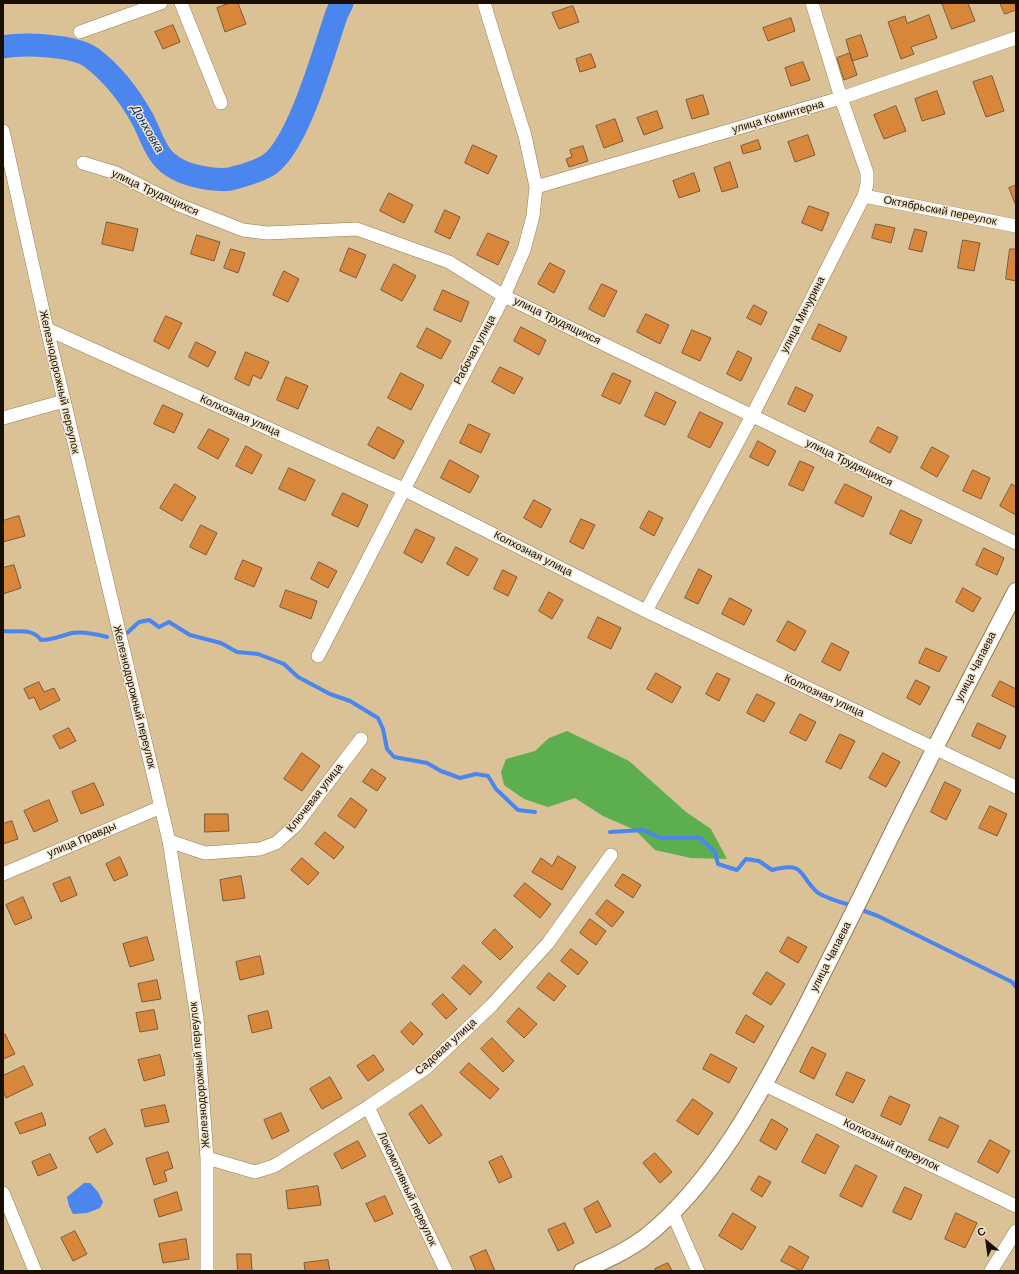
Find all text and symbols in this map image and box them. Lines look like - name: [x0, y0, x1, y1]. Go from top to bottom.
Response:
- street label: улица Коминтерна: [731, 98, 825, 136]
- water label: Донховка: [128, 103, 166, 155]
- street label: улица Трудящихся: [109, 167, 201, 219]
- street label: Октябрьский переулок: [882, 194, 998, 228]
- street label: улица Мичурина: [778, 275, 828, 355]
- street label: улица Трудящихся: [511, 294, 603, 348]
- street label: Железнодорожный переулок: [36, 309, 82, 455]
- street label: Рабочая улица: [451, 313, 499, 387]
- street label: Колхозная улица: [198, 392, 282, 440]
- street label: улица Трудящихся: [803, 436, 895, 490]
- street label: Колхозная улица: [491, 528, 575, 580]
- street label: Железнодорожный переулок: [110, 624, 158, 770]
- street label: улица Чапаева: [953, 630, 999, 704]
- street label: Колхозная улица: [782, 672, 866, 720]
- street label: Ключевая улица: [284, 761, 346, 835]
- street label: улица Правды: [46, 820, 118, 860]
- street label: улица Чапаева: [808, 920, 854, 994]
- street label: Железнодорожный переулок: [187, 1001, 213, 1149]
- street label: Садовая улица: [413, 1016, 479, 1078]
- street label: Колхозный переулок: [841, 1116, 941, 1174]
- street label: Локомотивный переулок: [375, 1130, 439, 1248]
- north arrow: [967, 1222, 1007, 1262]
- text: С: [975, 1224, 988, 1239]

